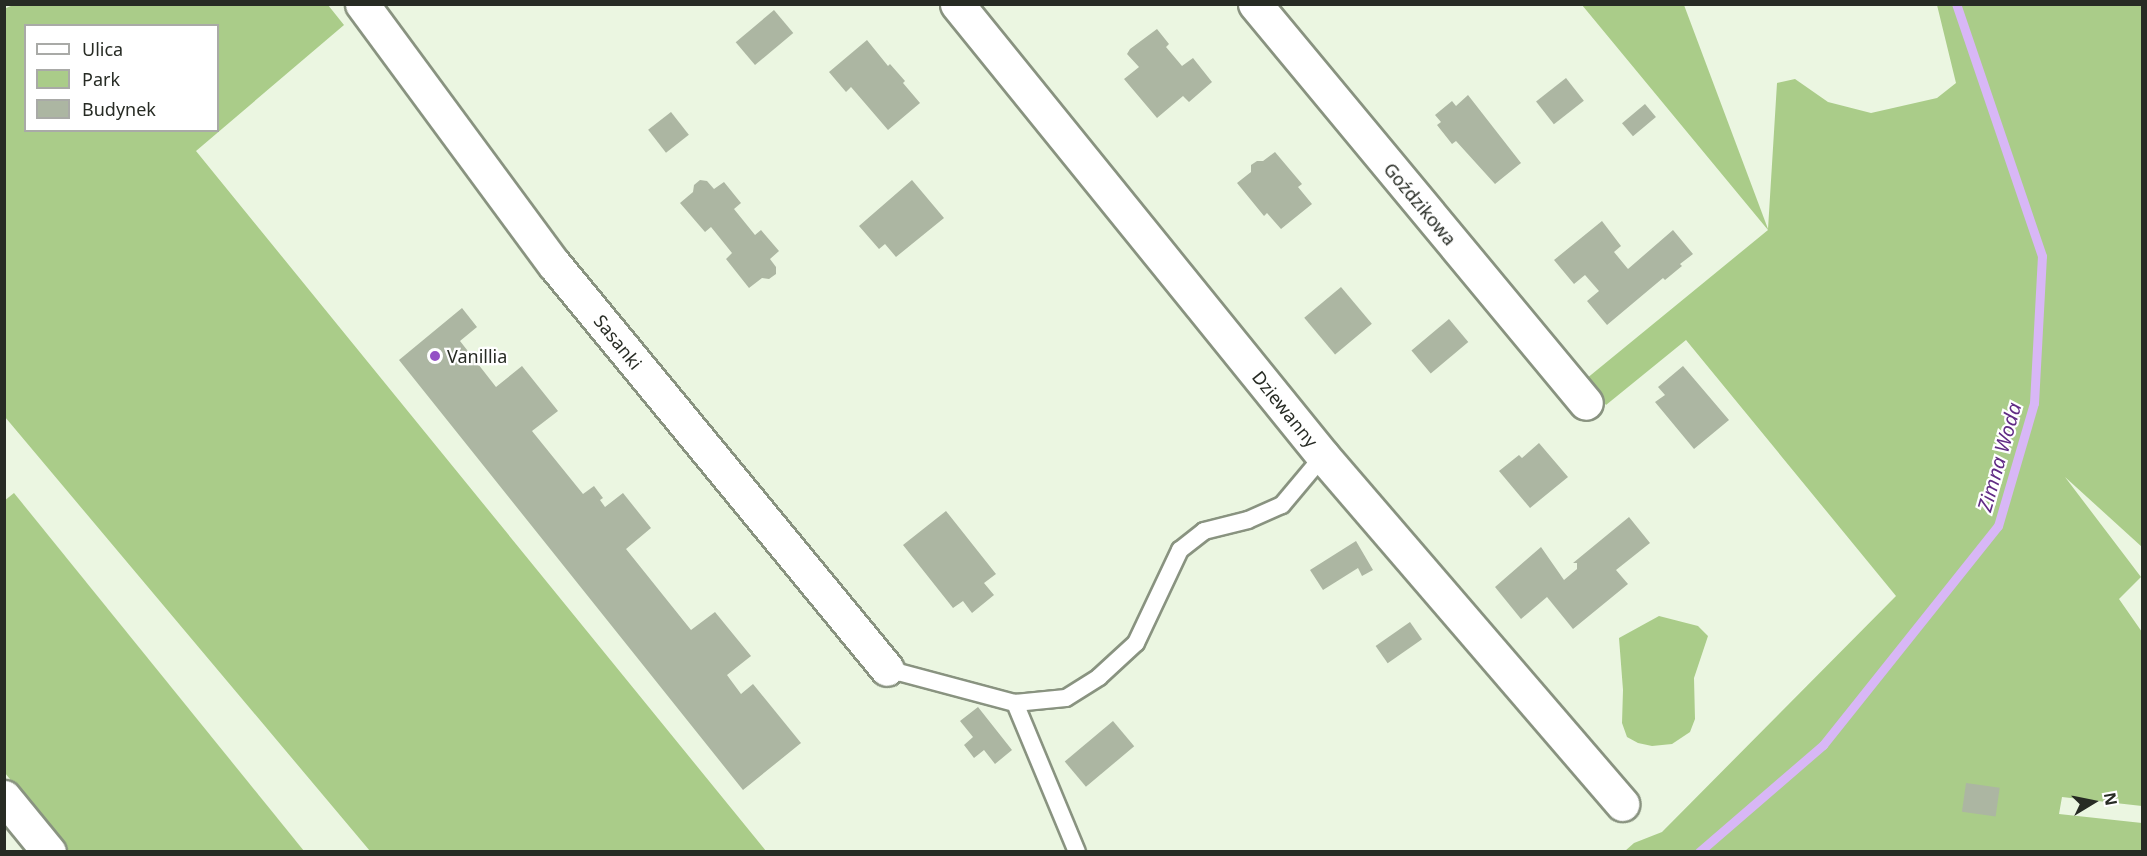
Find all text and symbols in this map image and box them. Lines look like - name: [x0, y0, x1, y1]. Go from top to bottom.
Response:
- legend: [24, 24, 219, 132]
- text: Ulica: [82, 37, 123, 61]
- text: Park: [82, 67, 120, 91]
- text: Budynek: [82, 97, 156, 121]
- street label: Goździkowa: [1379, 158, 1461, 250]
- street label: Sasanki: [589, 310, 647, 374]
- place label: Vanillia: [447, 345, 507, 367]
- marker: Vanillia: [428, 349, 442, 363]
- street label: Dziewanny: [1248, 367, 1322, 451]
- water label: Zimna Woda: [1972, 400, 2026, 514]
- north arrow: [2063, 772, 2123, 832]
- text: N: [2099, 791, 2123, 807]

